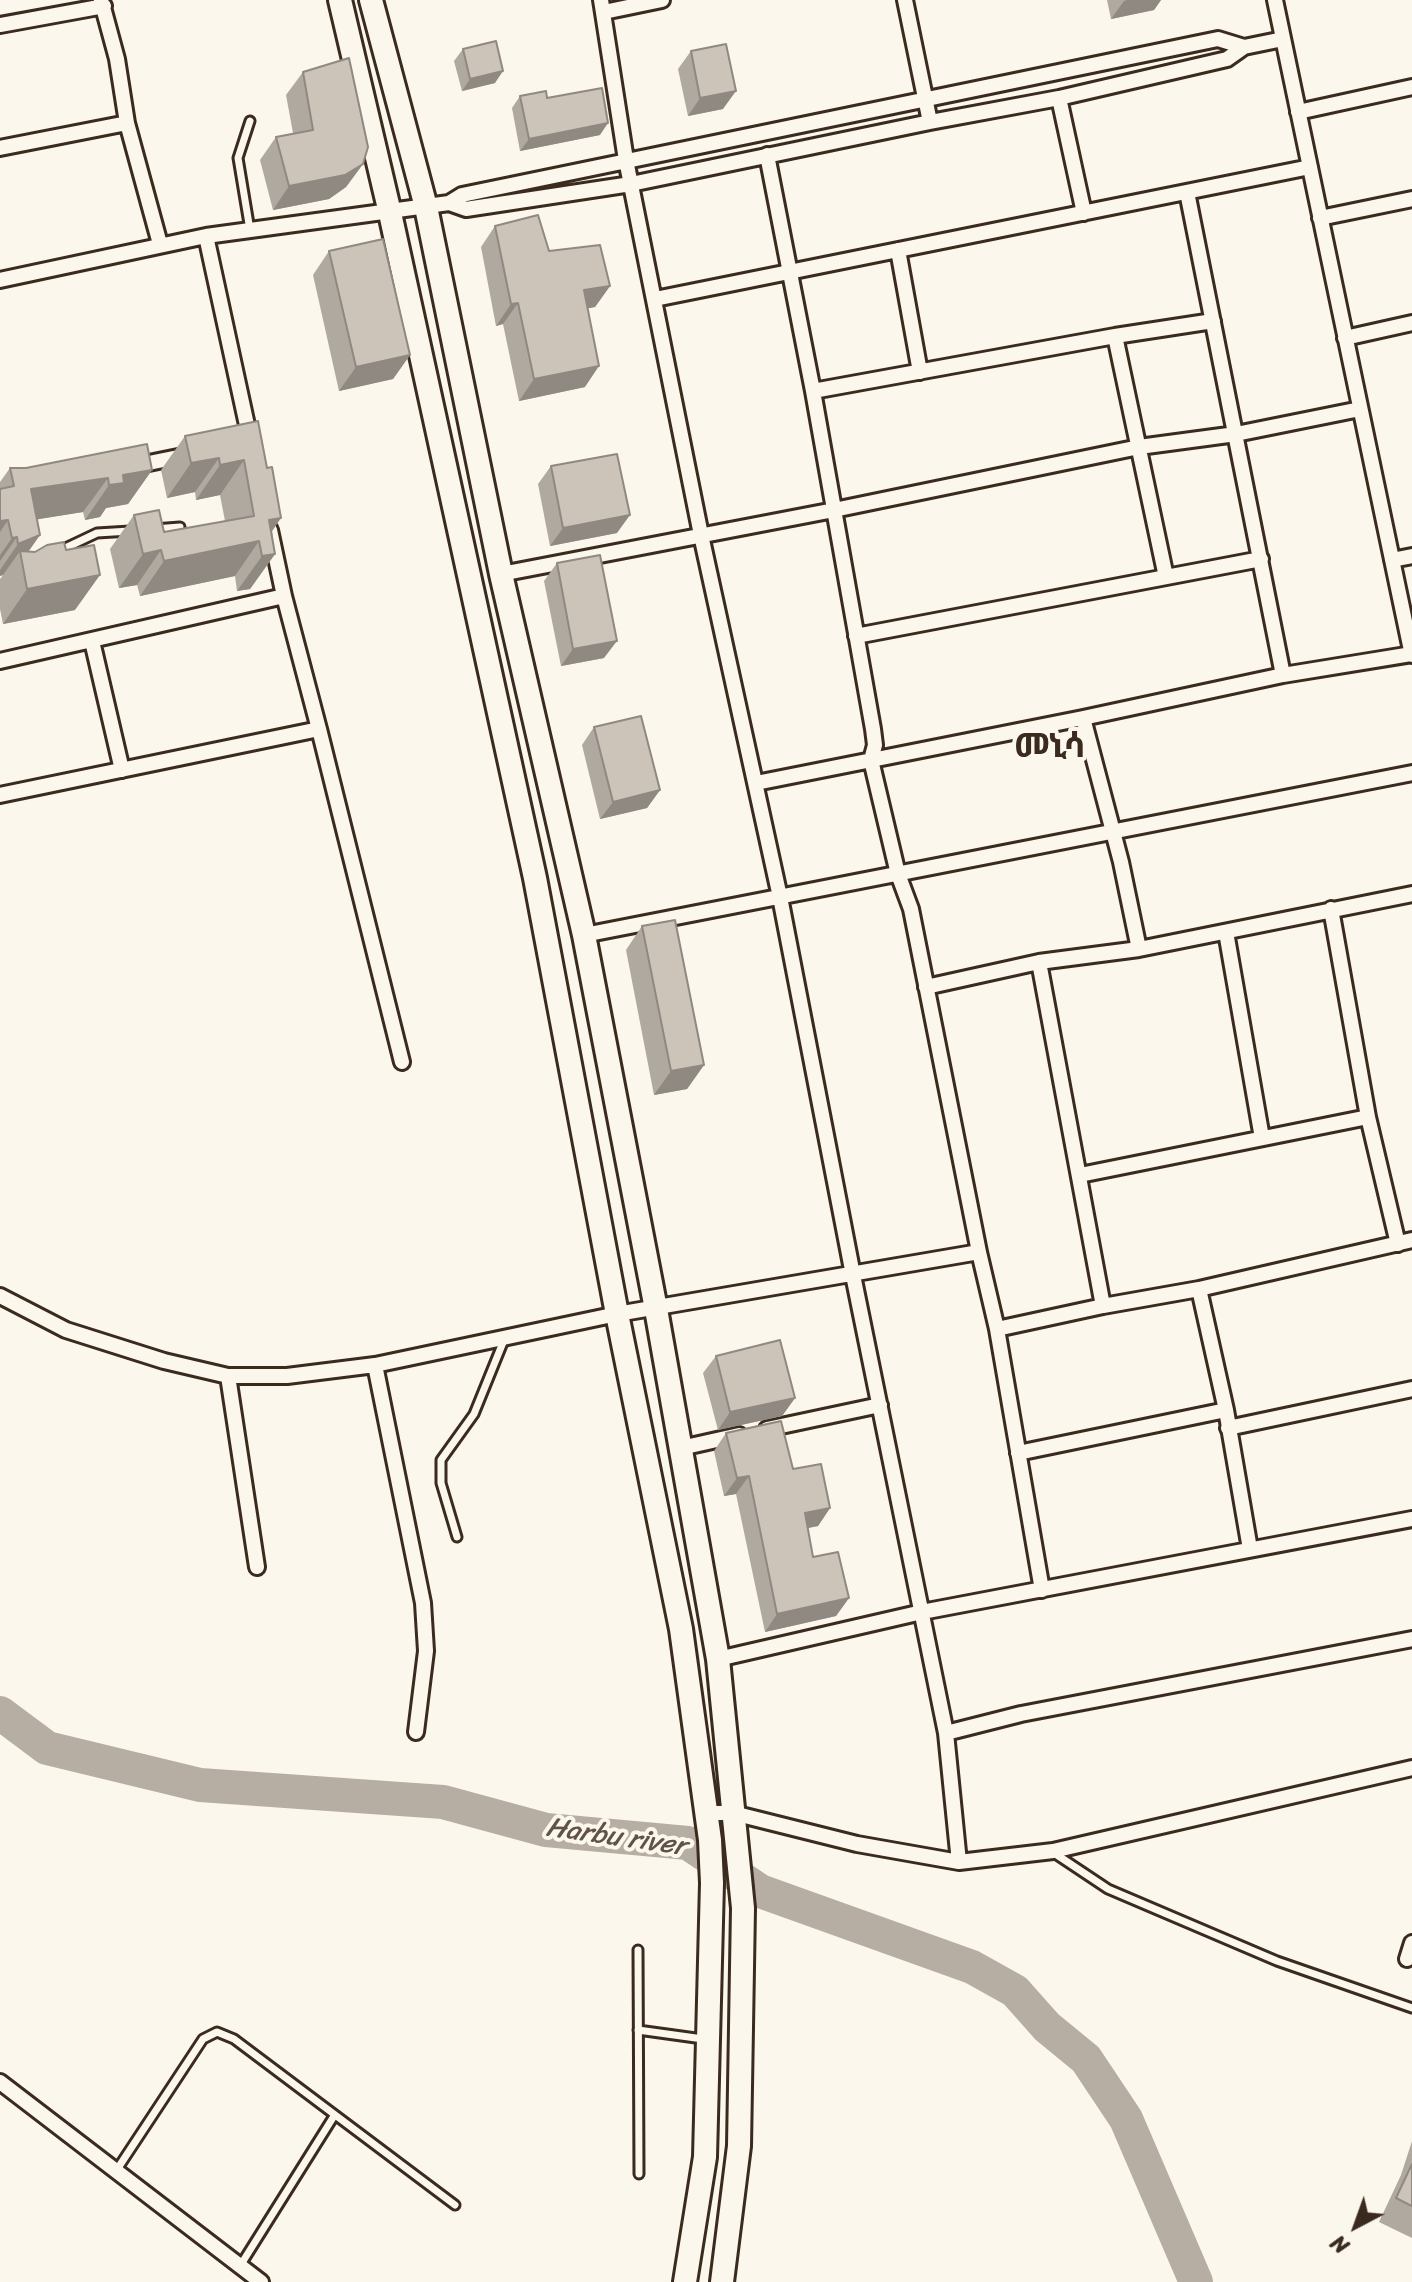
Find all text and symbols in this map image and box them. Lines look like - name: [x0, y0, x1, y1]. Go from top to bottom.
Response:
- district label: መኒሳ: [1014, 728, 1086, 768]
- water label: Harbu river: [544, 1812, 688, 1864]
- north arrow: [1316, 2186, 1396, 2266]
- text: N: [1321, 2225, 1358, 2264]

